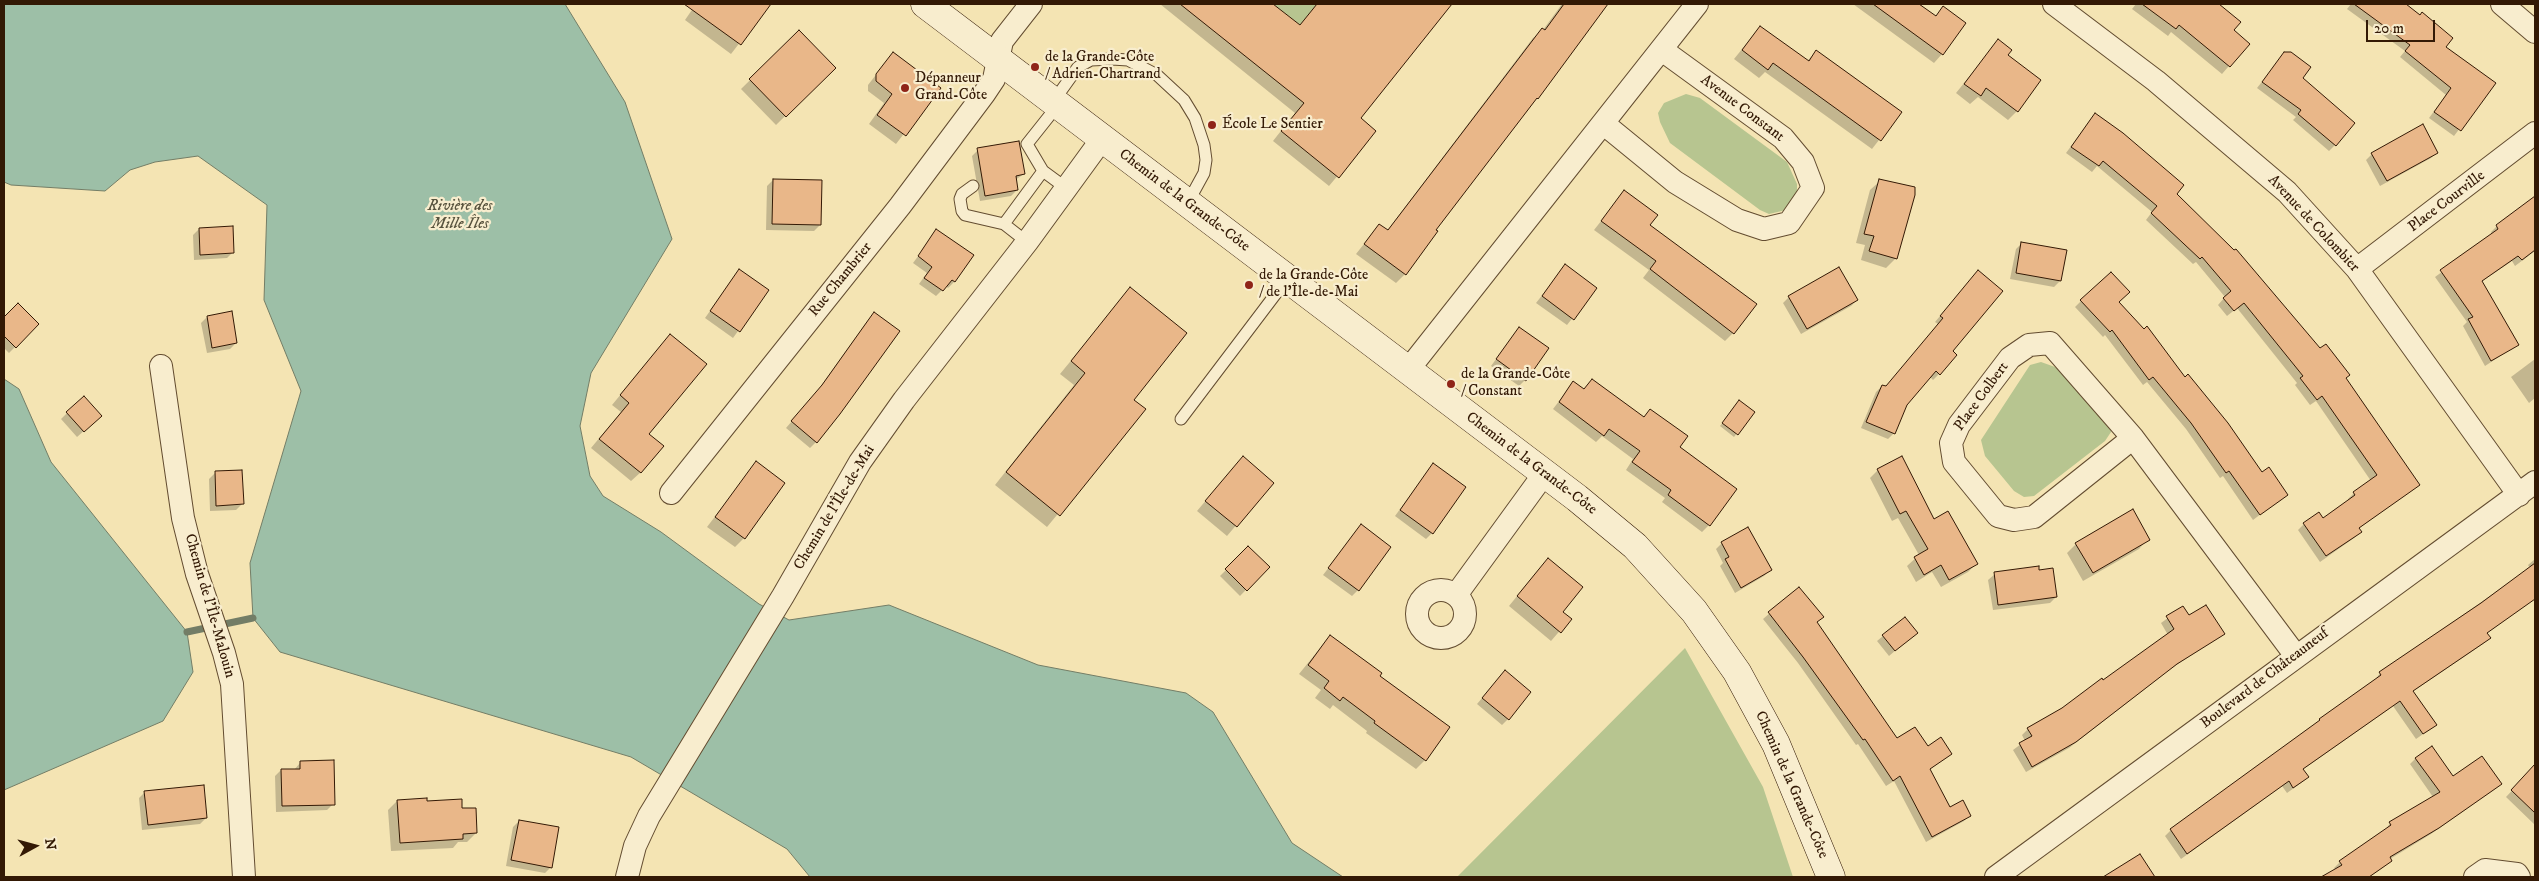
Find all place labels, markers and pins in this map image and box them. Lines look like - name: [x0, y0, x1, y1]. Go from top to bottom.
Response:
- place label: de la Grande-Côte / Adrien-Chartrand: [1045, 49, 1161, 84]
- marker: de la Grande-Côte / Adrien-Chartrand: [1029, 61, 1041, 73]
- place label: Dépanneur Grand-Côte: [915, 70, 987, 105]
- marker: Dépanneur Grand-Côte: [899, 82, 911, 94]
- place label: École Le Sentier: [1222, 116, 1323, 134]
- marker: École Le Sentier: [1206, 119, 1218, 131]
- place label: de la Grande-Côte / de l'Île-de-Mai: [1259, 267, 1368, 302]
- marker: de la Grande-Côte / de l'Île-de-Mai: [1243, 279, 1255, 291]
- place label: de la Grande-Côte / Constant: [1461, 366, 1570, 401]
- marker: de la Grande-Côte / Constant: [1445, 378, 1457, 390]

